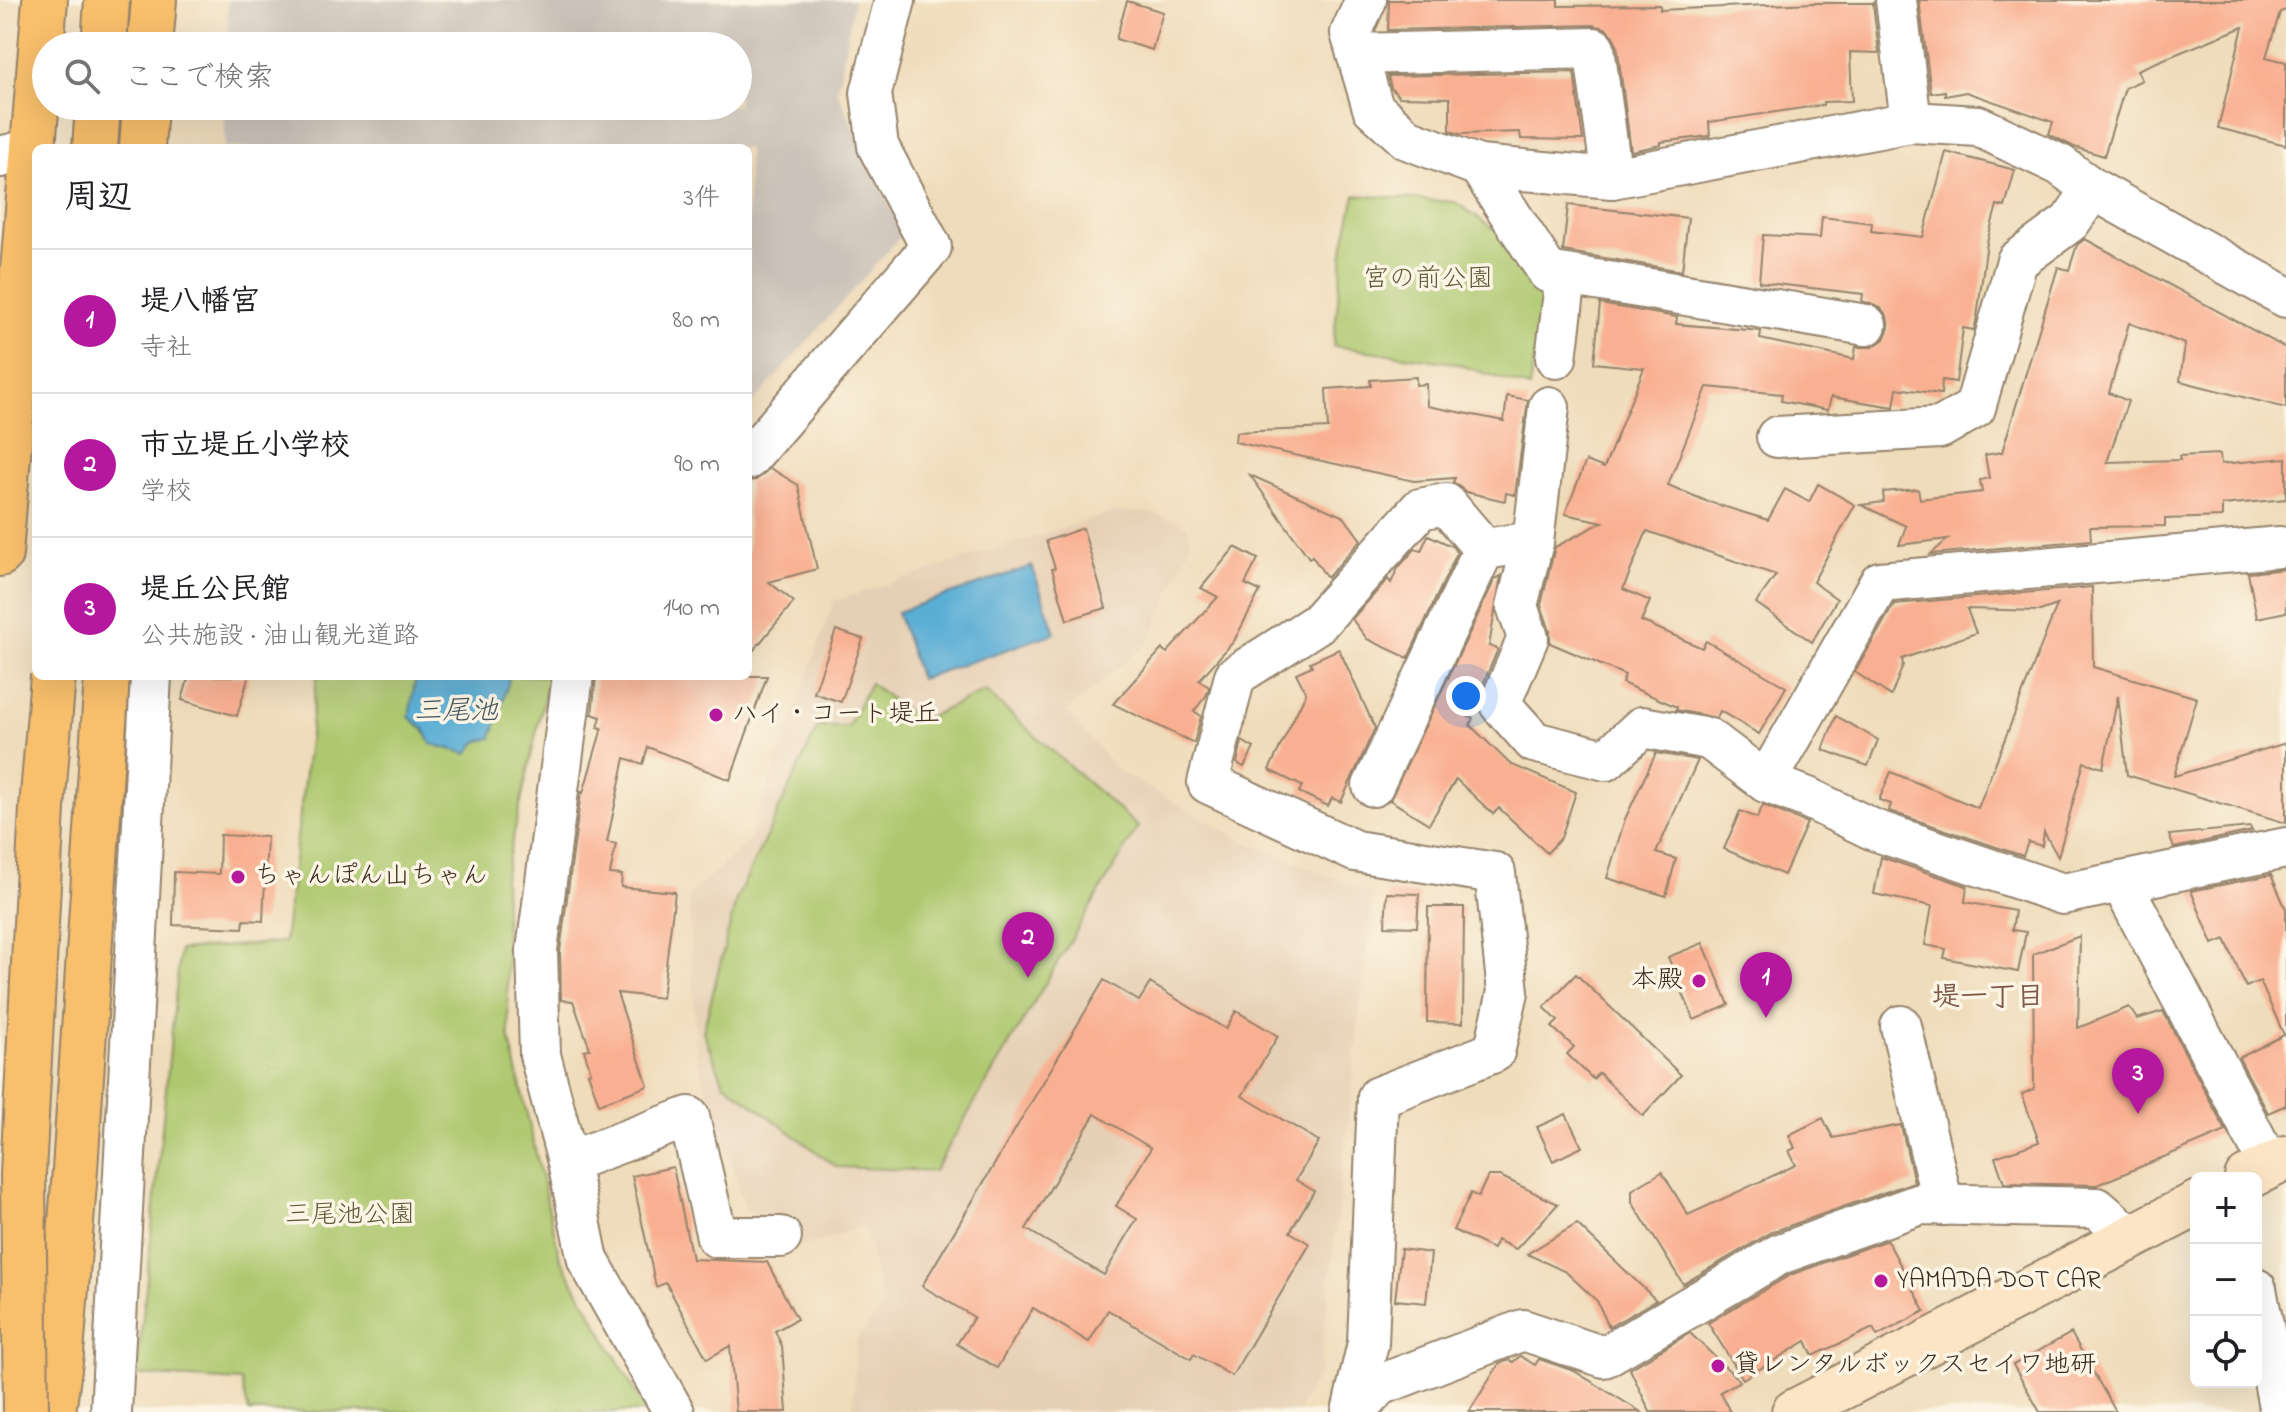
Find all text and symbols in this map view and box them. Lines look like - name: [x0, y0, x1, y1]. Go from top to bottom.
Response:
- search box: [32, 32, 752, 120]
- icon: search: [60, 54, 104, 98]
- text: ここで検索: [124, 57, 274, 101]
- text: 周辺: [64, 174, 132, 224]
- text: 3件: [683, 180, 720, 218]
- park label: 宮の前公園: [1363, 261, 1493, 299]
- text: 堤八幡宮: [140, 281, 260, 325]
- text: 1: [86, 302, 94, 340]
- text: 80 m: [672, 302, 720, 340]
- text: 寺社: [140, 330, 192, 368]
- text: 市立堤丘小学校: [140, 425, 350, 469]
- text: 2: [84, 446, 96, 484]
- text: 90 m: [674, 446, 720, 484]
- text: 学校: [140, 474, 192, 512]
- text: 堤丘公民館: [140, 569, 290, 613]
- text: 3: [85, 590, 95, 628]
- text: 140 m: [663, 590, 720, 628]
- text: 公共施設 · 油山観光道路: [140, 618, 419, 656]
- your location: [1446, 676, 1486, 716]
- water label: 三尾池: [414, 692, 499, 733]
- place label: ハイ・コート堤丘: [732, 696, 940, 734]
- marker: ハイ・コート堤丘: [707, 706, 725, 724]
- place label: ちゃんぽん山ちゃん: [254, 858, 488, 896]
- marker: ちゃんぽん山ちゃん: [229, 868, 247, 886]
- pin: 2: [1002, 912, 1054, 978]
- pin: 1: [1740, 952, 1792, 1018]
- place label: 本殿: [1631, 962, 1683, 1000]
- marker: 本殿: [1690, 972, 1708, 990]
- district label: 堤一丁目: [1932, 978, 2044, 1019]
- pin: 3: [2112, 1048, 2164, 1114]
- map controls: [2190, 1172, 2262, 1388]
- button: +: [2190, 1172, 2262, 1244]
- park label: 三尾池公園: [285, 1197, 415, 1235]
- button: −: [2190, 1244, 2262, 1316]
- place label: YAMADA DOT CAR: [1897, 1262, 2101, 1300]
- marker: YAMADA DOT CAR: [1872, 1272, 1890, 1290]
- button: locate: [2190, 1316, 2262, 1388]
- place label: 貸レンタルボックスセイワ地研: [1734, 1347, 2096, 1385]
- marker: 貸レンタルボックスセイワ地研: [1709, 1357, 1727, 1375]

